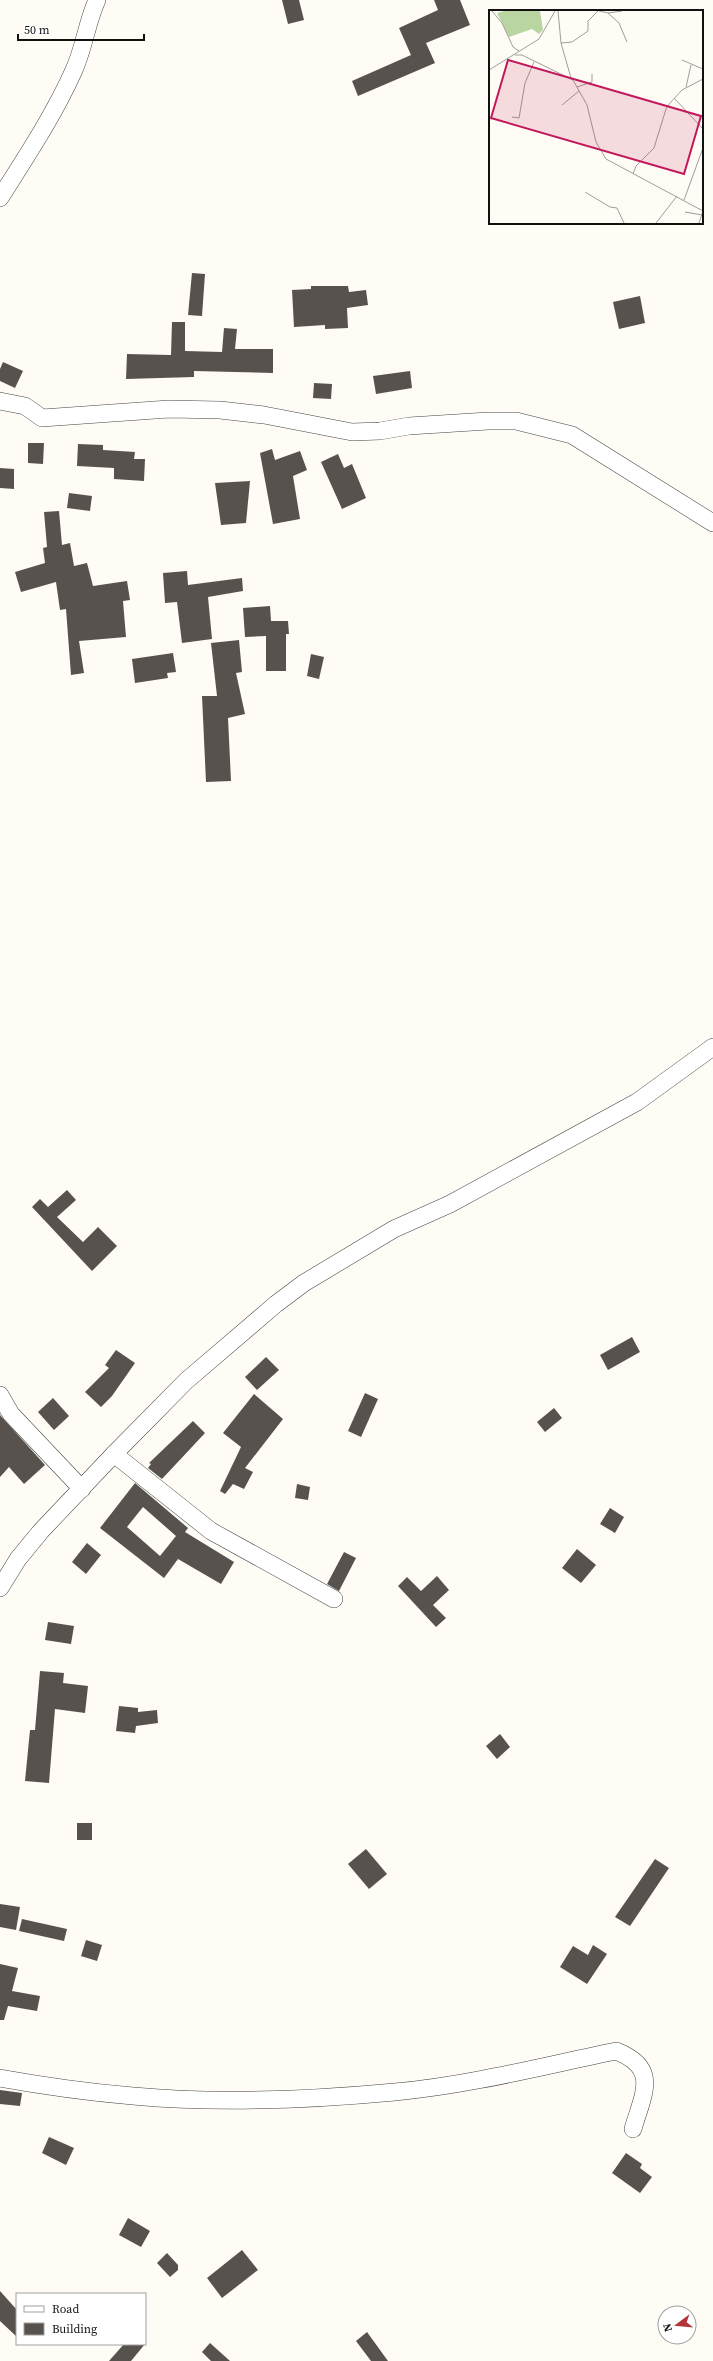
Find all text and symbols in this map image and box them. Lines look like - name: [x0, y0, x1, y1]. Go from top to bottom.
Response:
- inset map: [489, 10, 703, 224]
- scale bar: [18, 16, 144, 42]
- text: 50 m: [24, 22, 50, 38]
- legend: [16, 2293, 146, 2345]
- text: Road: [52, 2301, 79, 2317]
- north arrow: [657, 2305, 697, 2345]
- text: Building: [52, 2321, 97, 2337]
- text: N: [660, 2322, 676, 2334]

